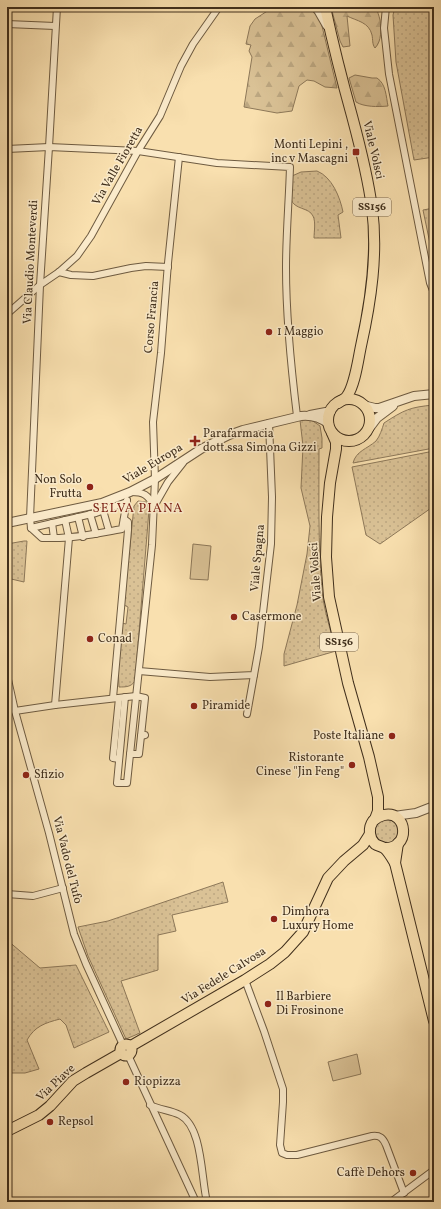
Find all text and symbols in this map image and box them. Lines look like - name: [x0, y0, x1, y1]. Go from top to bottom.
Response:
- street label: Viale Volsci: [359, 119, 388, 181]
- street label: Via Valle Fioretta: [89, 123, 147, 209]
- place label: Monti Lepini , inc v Mascagni: [271, 137, 348, 167]
- marker: Monti Lepini , inc v Mascagni: [351, 147, 361, 157]
- road number: SS156: [353, 198, 391, 216]
- street label: Via Claudio Monteverdi: [20, 199, 42, 325]
- street label: Corso Francia: [141, 280, 163, 354]
- place label: 1 Maggio: [277, 324, 323, 340]
- marker: 1 Maggio: [264, 327, 274, 337]
- place label: Parafarmacia dott.ssa Simona Gizzi: [203, 426, 317, 456]
- marker: Parafarmacia dott.ssa Simona Gizzi: [190, 436, 200, 446]
- street label: Viale Europa: [120, 440, 186, 488]
- place label: Non Solo Frutta: [34, 472, 82, 502]
- marker: Non Solo Frutta: [85, 482, 95, 492]
- district label: SELVA PIANA: [93, 500, 183, 518]
- street label: Viale Spagna: [247, 524, 269, 592]
- street label: Viale Volsci: [306, 541, 326, 602]
- place label: Casermone: [242, 609, 302, 625]
- marker: Casermone: [229, 612, 239, 622]
- place label: Conad: [98, 631, 132, 647]
- road number: SS156: [320, 633, 358, 651]
- marker: Conad: [85, 634, 95, 644]
- place label: Piramide: [202, 698, 251, 714]
- marker: Piramide: [189, 701, 199, 711]
- place label: Poste Italiane: [313, 728, 384, 744]
- marker: Poste Italiane: [387, 731, 397, 741]
- place label: Ristorante Cinese "Jin Feng": [256, 750, 344, 780]
- marker: Ristorante Cinese "Jin Feng": [347, 760, 357, 770]
- place label: Sfizio: [34, 767, 64, 783]
- marker: Sfizio: [21, 770, 31, 780]
- street label: Via Vado del Tufo: [48, 815, 86, 905]
- place label: Dimhora Luxury Home: [282, 904, 354, 934]
- marker: Dimhora Luxury Home: [269, 914, 279, 924]
- street label: Via Fedele Calvosa: [179, 944, 269, 1008]
- place label: Il Barbiere Di Frosinone: [276, 989, 344, 1019]
- marker: Il Barbiere Di Frosinone: [263, 999, 273, 1009]
- street label: Via Piave: [33, 1061, 79, 1105]
- place label: Riopizza: [134, 1074, 181, 1090]
- marker: Riopizza: [121, 1077, 131, 1087]
- place label: Repsol: [58, 1114, 94, 1130]
- marker: Repsol: [45, 1117, 55, 1127]
- place label: Caffè Dehors: [337, 1165, 405, 1181]
- marker: Caffè Dehors: [408, 1168, 418, 1178]

